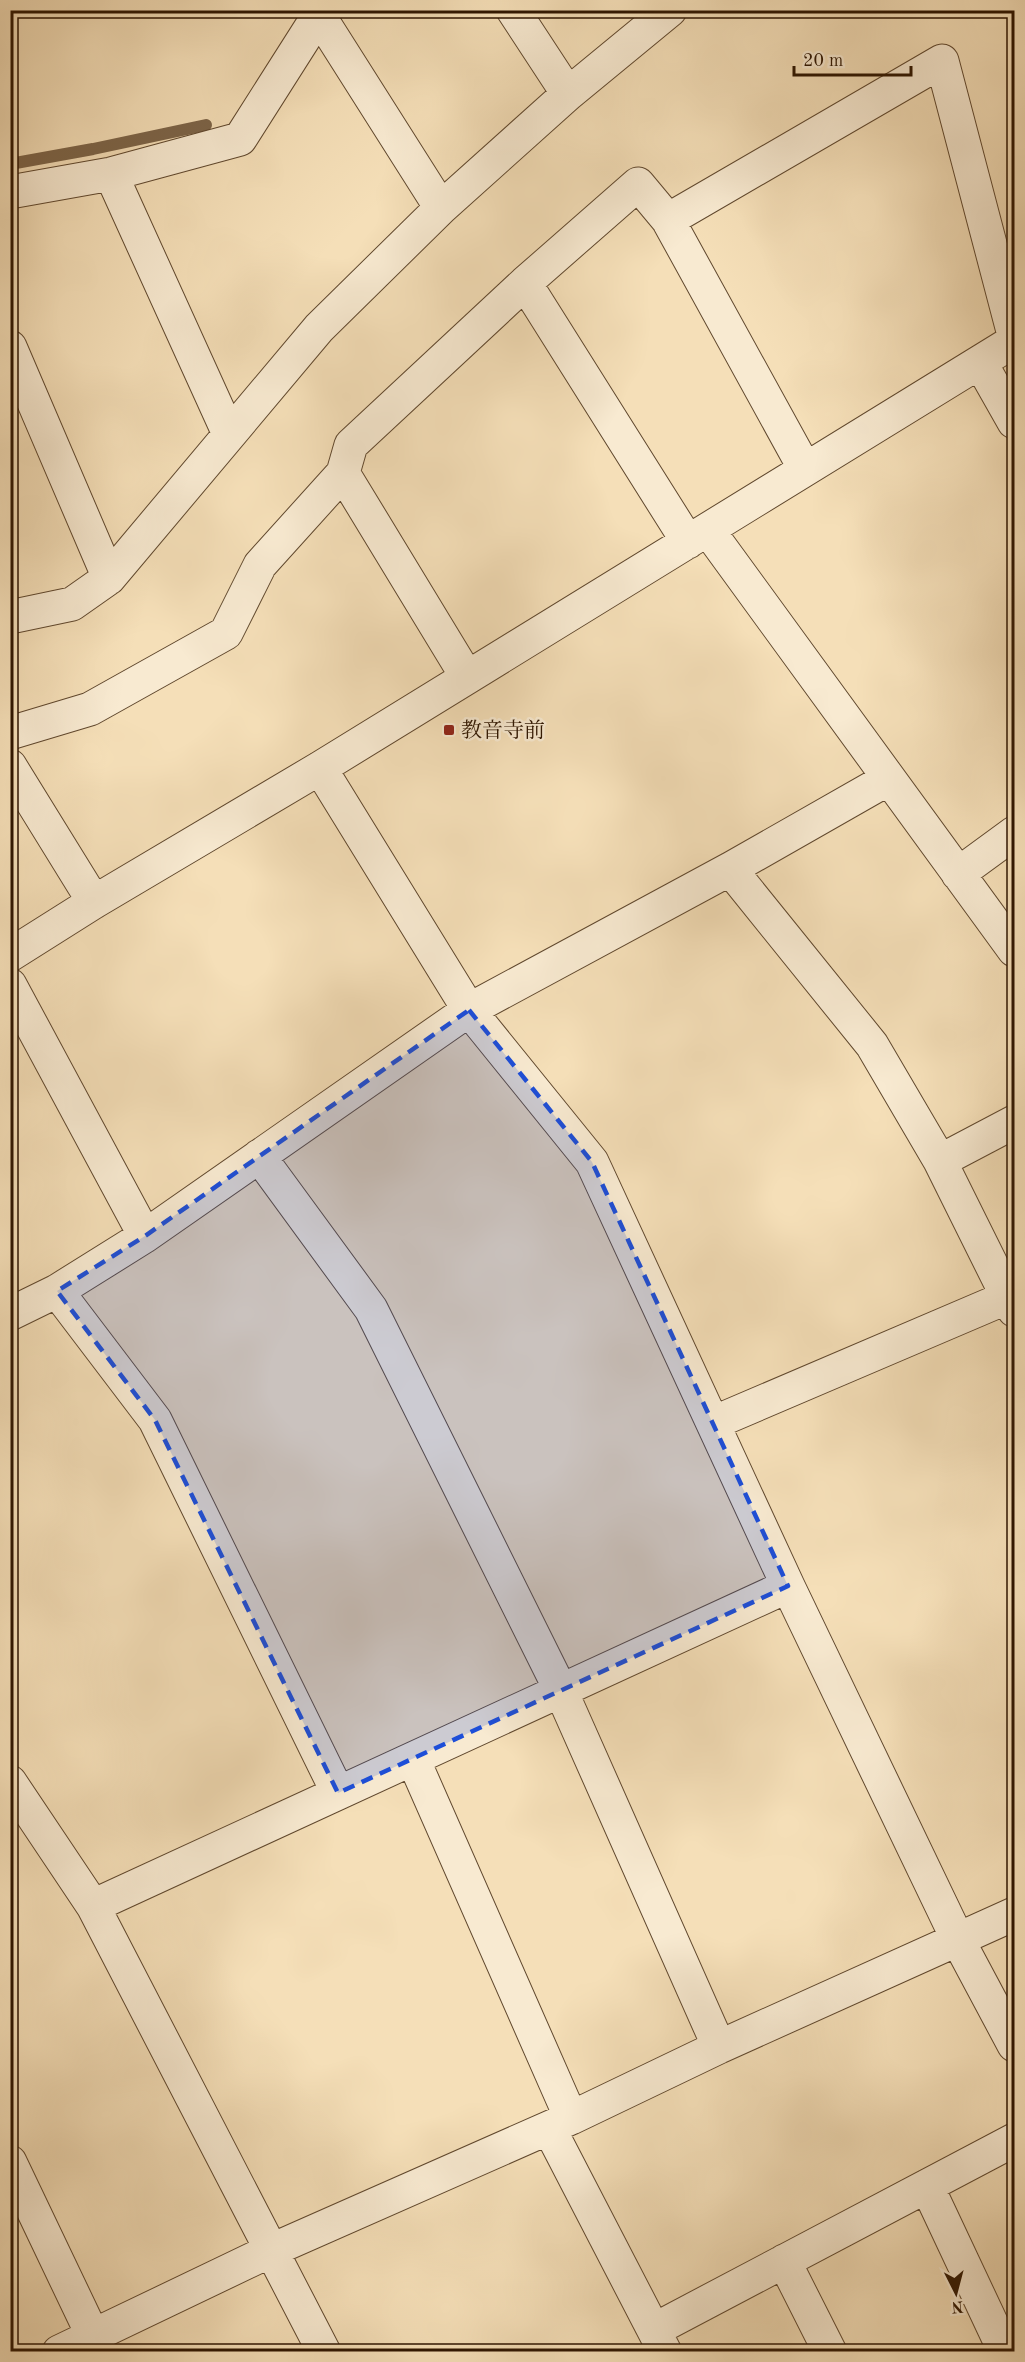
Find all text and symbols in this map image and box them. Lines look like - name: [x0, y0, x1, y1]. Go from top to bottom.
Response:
- scale bar: [794, 39, 911, 77]
- text: 20 m: [803, 52, 843, 70]
- place label: 教音寺前: [461, 719, 545, 742]
- marker: 教音寺前: [442, 723, 456, 737]
- north arrow: [926, 2263, 986, 2323]
- text: N: [950, 2297, 964, 2315]

